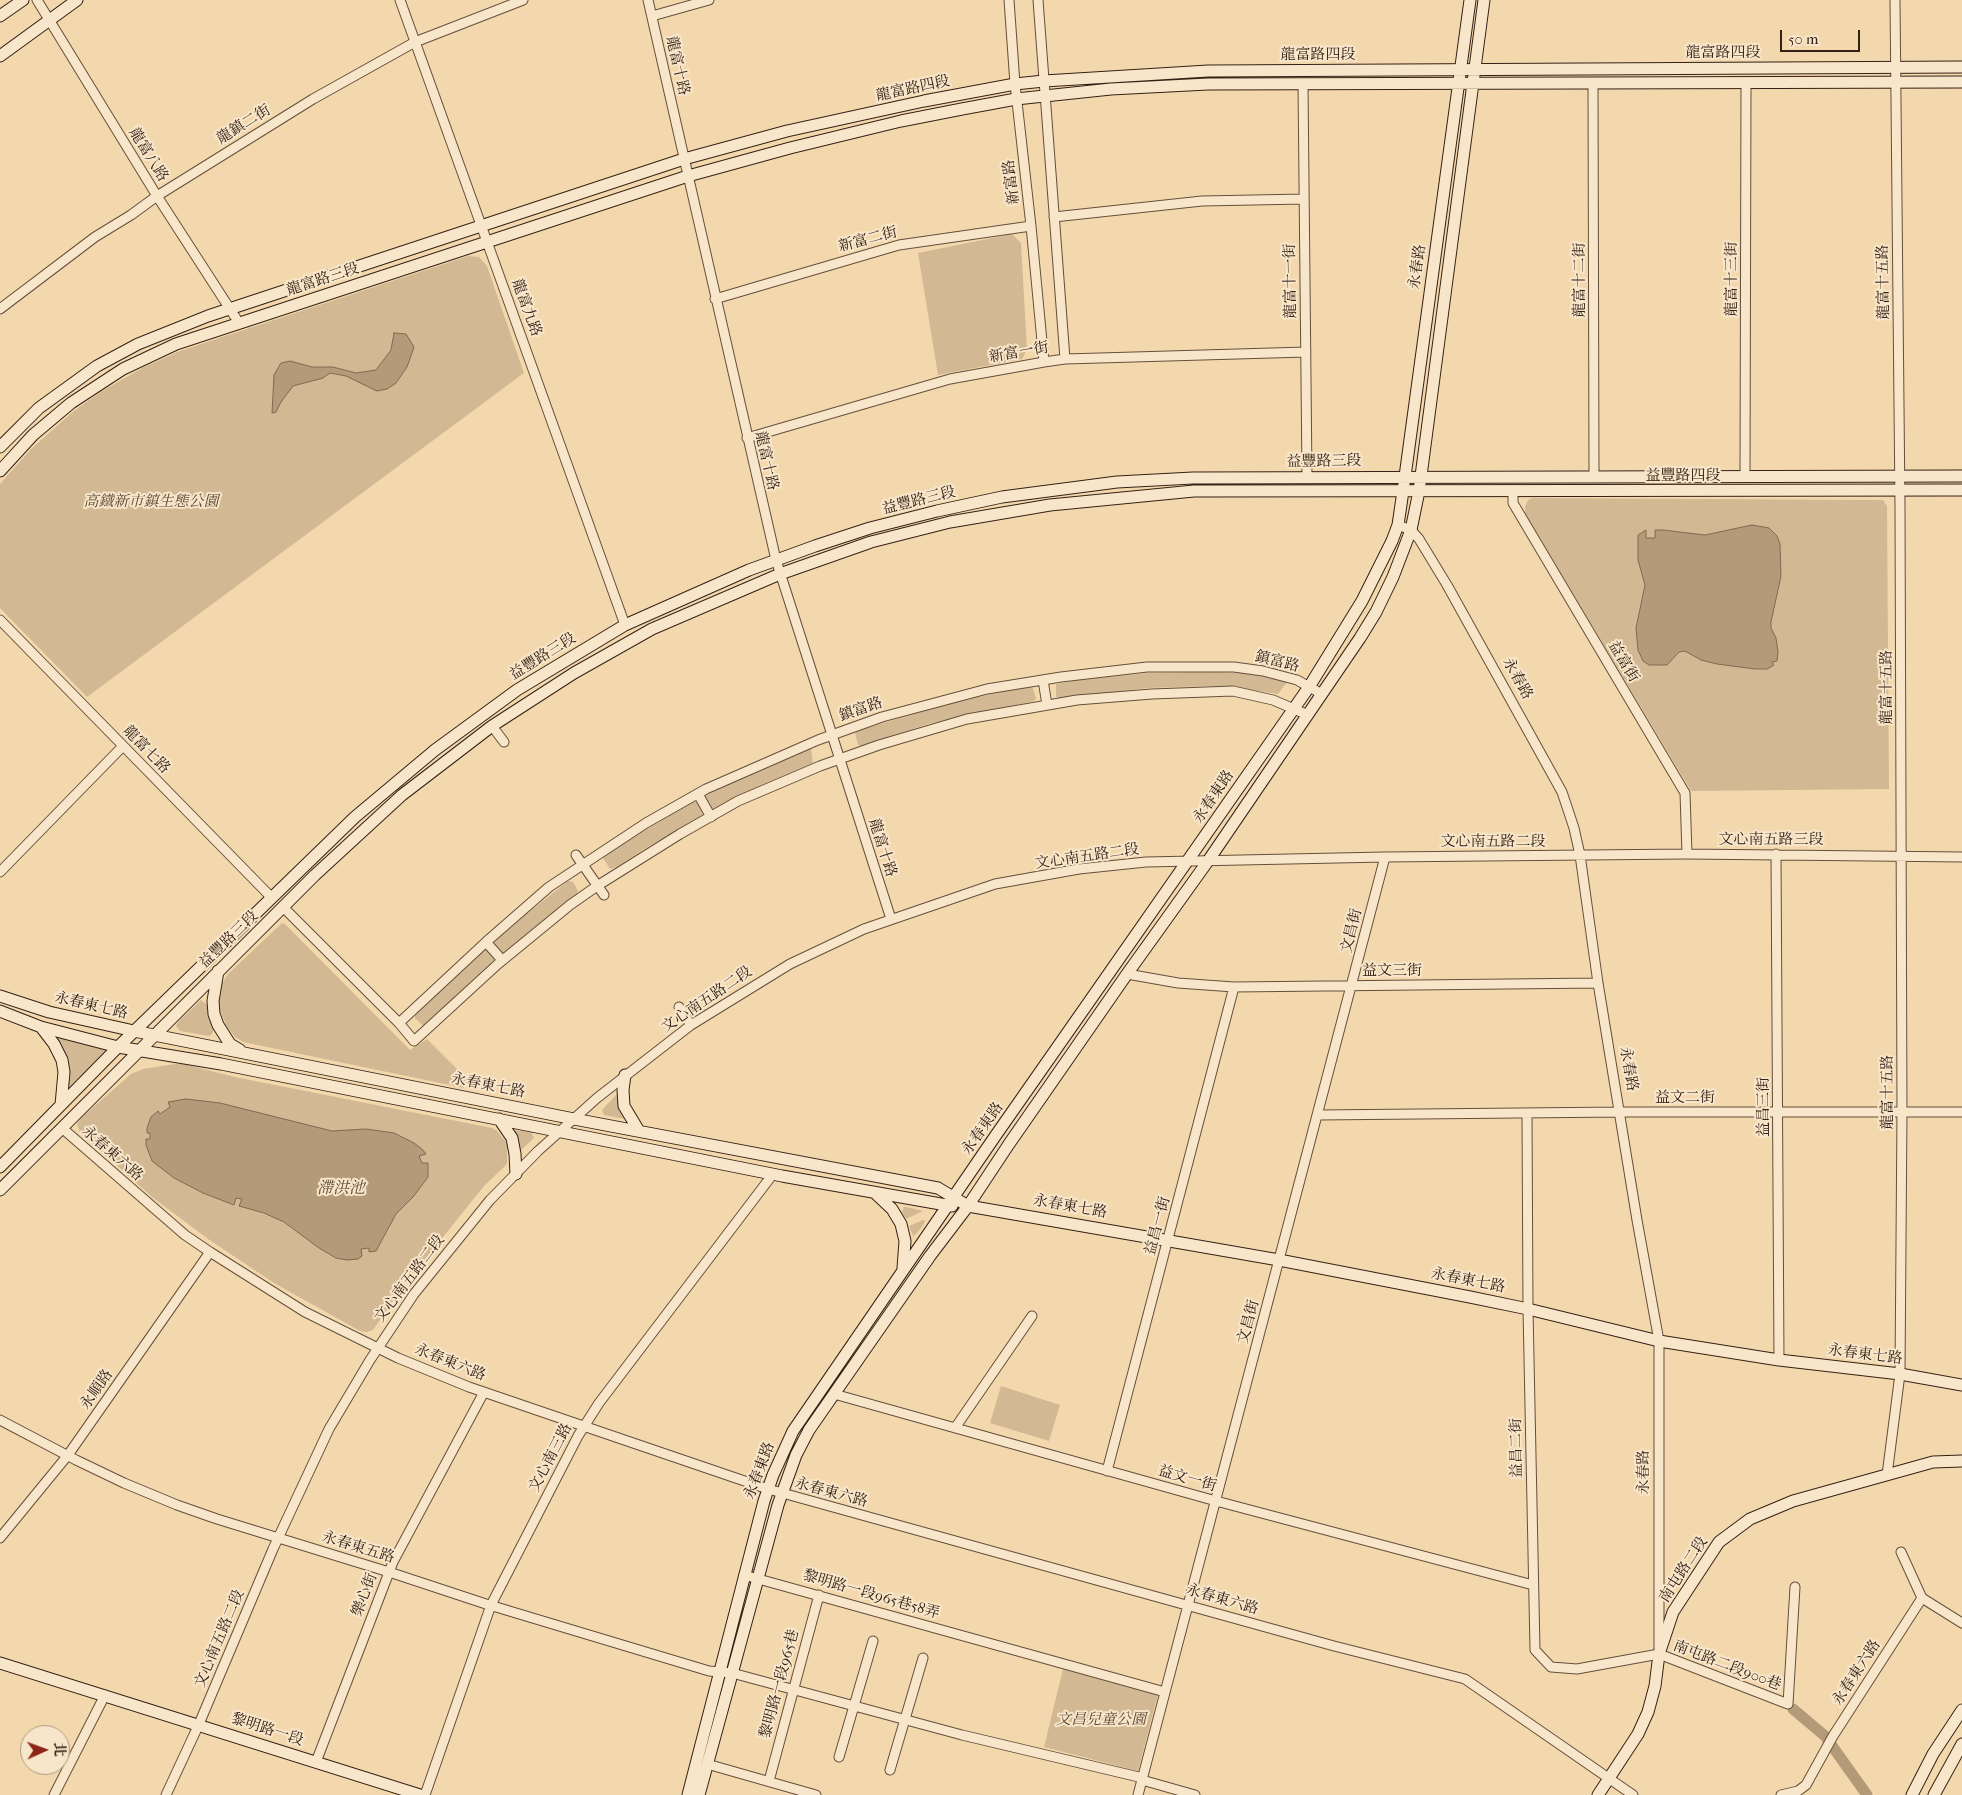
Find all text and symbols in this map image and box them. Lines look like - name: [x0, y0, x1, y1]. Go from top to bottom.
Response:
- scale bar: [1782, 20, 1862, 52]
- text: 50 m: [1788, 30, 1818, 48]
- street label: 龍富十路: [661, 35, 693, 97]
- street label: 龍富路四段: [1686, 44, 1760, 62]
- street label: 龍富路四段: [1281, 46, 1355, 64]
- street label: 龍富路四段: [874, 72, 952, 106]
- street label: 龍鎮二街: [214, 101, 274, 149]
- street label: 龍富八路: [124, 125, 172, 185]
- street label: 新富路: [1000, 159, 1024, 205]
- street label: 新富二街: [837, 224, 899, 256]
- street label: 龍富十三街: [1723, 242, 1741, 316]
- street label: 龍富十一街: [1281, 243, 1301, 319]
- street label: 永春路: [1406, 243, 1430, 291]
- street label: 龍富十二街: [1571, 243, 1589, 317]
- street label: 龍富十五路: [1874, 244, 1894, 320]
- street label: 龍富路三段: [285, 260, 361, 300]
- street label: 龍富九路: [507, 277, 545, 339]
- street label: 新富一街: [988, 339, 1050, 367]
- street label: 龍富十路: [750, 430, 782, 492]
- street label: 益豐路三段: [1286, 452, 1362, 472]
- street label: 益豐路四段: [1646, 467, 1720, 485]
- street label: 益豐路三段: [880, 483, 958, 519]
- park label: 高鐵新市鎮生態公園: [84, 493, 218, 511]
- street label: 益豐路三段: [506, 629, 580, 685]
- street label: 益富街: [1604, 638, 1642, 686]
- street label: 鎮富路: [1253, 648, 1301, 676]
- street label: 龍富十五路: [1878, 650, 1896, 724]
- street label: 永春路: [1498, 655, 1536, 703]
- street label: 鎮富路: [837, 694, 885, 726]
- street label: 龍富七路: [119, 722, 173, 778]
- street label: 永春東路: [1190, 767, 1238, 827]
- street label: 龍富十路: [864, 817, 900, 879]
- street label: 文心南五路三段: [1719, 831, 1823, 849]
- street label: 文心南五路二段: [1441, 833, 1545, 851]
- street label: 文心南五路二段: [1034, 841, 1140, 873]
- street label: 益豐路三段: [196, 907, 262, 973]
- street label: 文昌街: [1338, 907, 1366, 955]
- street label: 益文三街: [1362, 962, 1422, 980]
- street label: 文心南五路二段: [658, 963, 756, 1037]
- street label: 永春東七路: [52, 989, 130, 1023]
- street label: 永春路: [1615, 1045, 1641, 1093]
- street label: 龍富十五路: [1879, 1055, 1897, 1129]
- street label: 永春東七路: [449, 1070, 527, 1102]
- street label: 益昌三街: [1755, 1077, 1773, 1137]
- street label: 益文二街: [1655, 1089, 1715, 1107]
- street label: 永春東路: [958, 1099, 1008, 1159]
- street label: 永春東六路: [78, 1123, 146, 1185]
- water label: 滯洪池: [317, 1179, 365, 1199]
- street label: 永春東七路: [1032, 1192, 1108, 1222]
- street label: 益昌一街: [1142, 1195, 1174, 1257]
- street label: 文心南五路二段: [371, 1232, 449, 1326]
- street label: 永春東七路: [1429, 1265, 1507, 1297]
- street label: 文昌街: [1234, 1298, 1264, 1346]
- street label: 永春東六路: [412, 1341, 488, 1385]
- street label: 永春東七路: [1827, 1341, 1903, 1369]
- street label: 永順路: [77, 1366, 117, 1414]
- street label: 益昌二街: [1507, 1418, 1527, 1478]
- street label: 文心南三路: [525, 1421, 577, 1495]
- street label: 永春東路: [741, 1440, 779, 1502]
- street label: 永春路: [1635, 1450, 1653, 1494]
- street label: 益文一街: [1156, 1462, 1218, 1496]
- street label: 永春東六路: [792, 1475, 870, 1511]
- street label: 永春東五路: [320, 1528, 396, 1568]
- street label: 南屯路二段: [1656, 1534, 1712, 1606]
- street label: 黎明路一段965巷58弄: [801, 1567, 941, 1623]
- street label: 樂心街: [349, 1571, 381, 1619]
- street label: 永春東六路: [1183, 1581, 1261, 1619]
- street label: 文心南五路二段: [191, 1587, 249, 1691]
- street label: 黎明路一段965巷: [757, 1627, 803, 1741]
- street label: 南屯路二段900巷: [1670, 1637, 1784, 1695]
- street label: 永春東六路: [1829, 1637, 1885, 1709]
- street label: 黎明路一段: [229, 1710, 305, 1750]
- park label: 文昌兒童公園: [1056, 1711, 1146, 1729]
- north arrow: [20, 1725, 70, 1775]
- text: 北: [51, 1742, 68, 1757]

